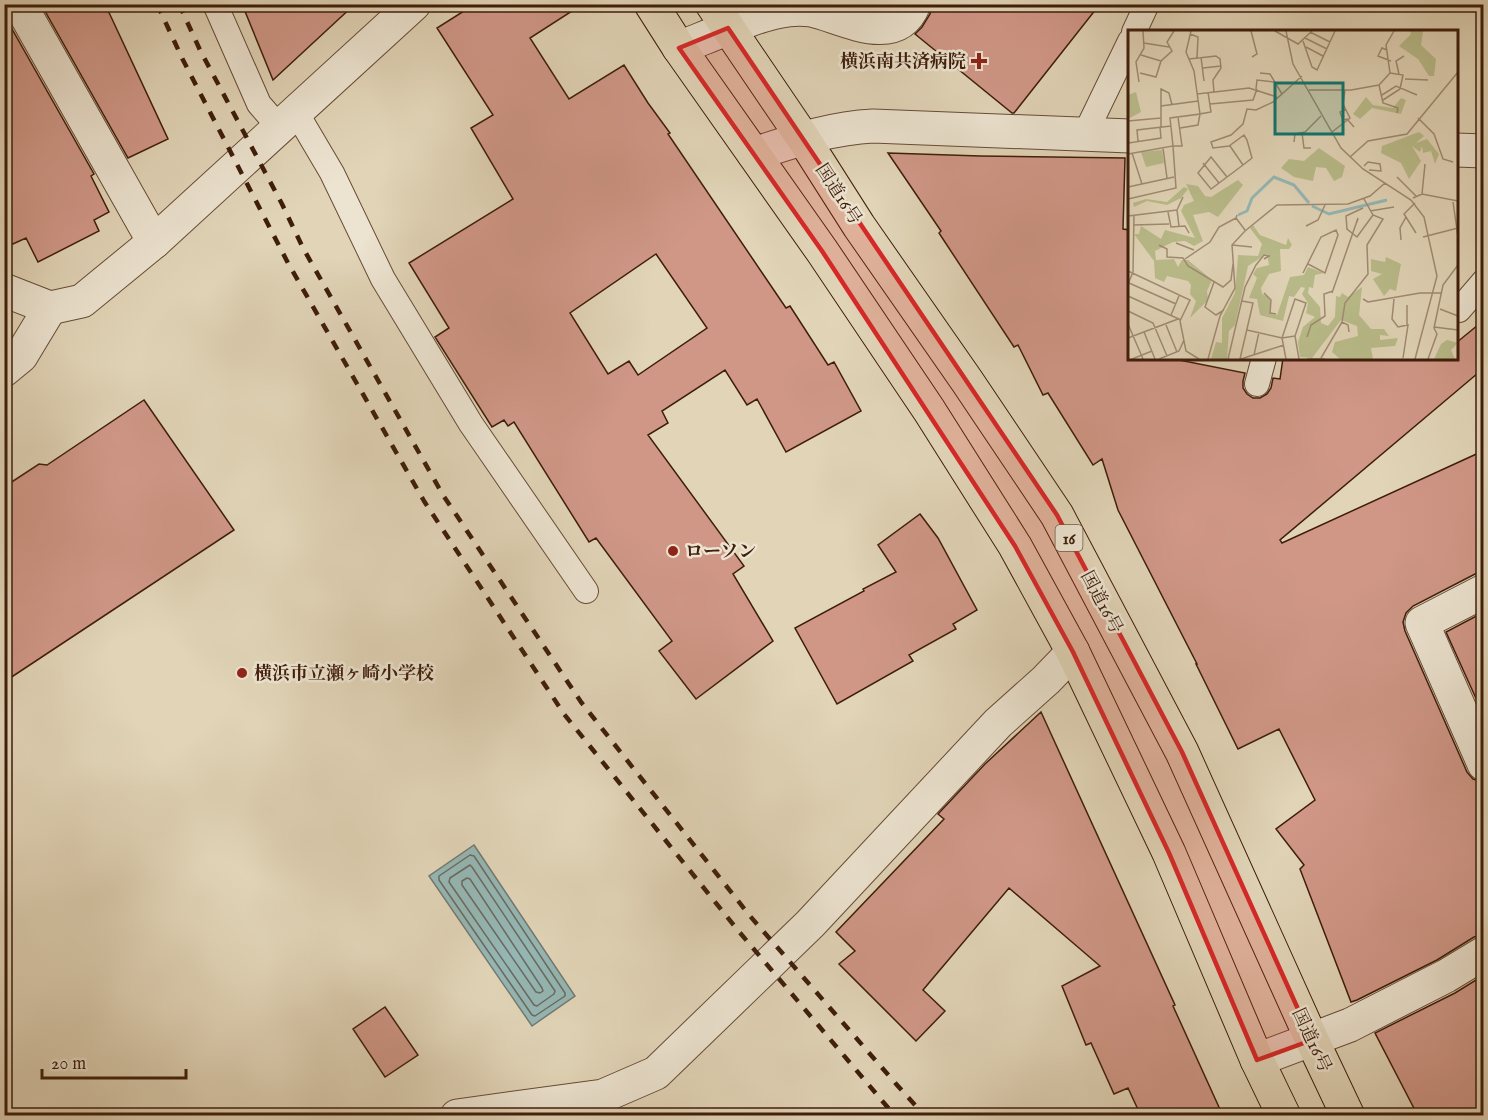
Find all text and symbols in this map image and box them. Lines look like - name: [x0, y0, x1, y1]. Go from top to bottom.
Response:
- inset map: [1128, 30, 1458, 360]
- place label: 横浜南共済病院: [840, 51, 966, 74]
- marker: 横浜南共済病院: [970, 52, 988, 70]
- street label: 国道16号: [809, 160, 866, 230]
- road number: 16: [1056, 525, 1082, 551]
- place label: ローソン: [685, 541, 756, 564]
- marker: ローソン: [666, 544, 680, 558]
- street label: 国道16号: [1074, 567, 1127, 638]
- place label: 横浜市立瀬ヶ崎小学校: [254, 663, 434, 686]
- marker: 横浜市立瀬ヶ崎小学校: [235, 666, 249, 680]
- street label: 国道16号: [1286, 1005, 1335, 1076]
- scale bar: [42, 1042, 186, 1080]
- text: 20 m: [51, 1053, 86, 1076]

